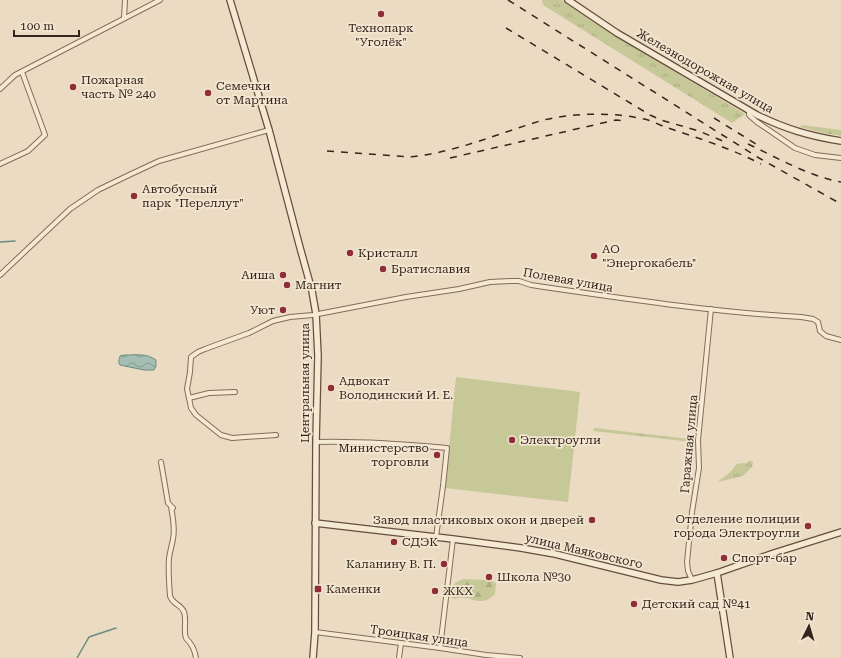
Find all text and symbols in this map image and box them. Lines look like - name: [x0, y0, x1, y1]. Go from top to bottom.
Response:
- marker: Технопарк "Уголёк": [376, 9, 386, 19]
- scale bar: [14, 12, 79, 38]
- text: 100 m: [20, 19, 54, 33]
- place label: Технопарк "Уголёк": [348, 21, 414, 49]
- street label: Железнодорожная улица: [634, 26, 777, 116]
- place label: Пожарная часть № 240: [81, 73, 156, 101]
- place label: Семечки от Мартина: [216, 79, 288, 107]
- marker: Пожарная часть № 240: [68, 82, 78, 92]
- marker: Семечки от Мартина: [203, 88, 213, 98]
- place label: Автобусный парк "Переллут": [142, 182, 244, 210]
- marker: Автобусный парк "Переллут": [129, 191, 139, 201]
- place label: АО "Энергокабель": [602, 242, 696, 270]
- place label: Кристалл: [358, 246, 418, 260]
- marker: Кристалл: [345, 248, 355, 258]
- marker: АО "Энергокабель": [589, 251, 599, 261]
- place label: Братиславия: [391, 262, 471, 276]
- marker: Братиславия: [378, 264, 388, 274]
- street label: Полевая улица: [522, 265, 615, 295]
- place label: Аиша: [241, 268, 275, 282]
- marker: Аиша: [278, 270, 288, 280]
- place label: Магнит: [295, 278, 342, 292]
- marker: Магнит: [282, 280, 292, 290]
- place label: Уют: [250, 303, 275, 317]
- marker: Уют: [278, 305, 288, 315]
- street label: Центральная улица: [298, 322, 312, 443]
- place label: Адвокат Володинский И. Е.: [339, 374, 453, 402]
- marker: Адвокат Володинский И. Е.: [326, 383, 336, 393]
- street label: Гаражная улица: [678, 394, 700, 494]
- place label: Электроугли: [520, 433, 601, 447]
- marker: Электроугли: [507, 435, 517, 445]
- place label: Министерство торговли: [338, 441, 429, 469]
- marker: Министерство торговли: [432, 450, 442, 460]
- place label: Отделение полиции города Электроугли: [673, 512, 800, 540]
- place label: Завод пластиковых окон и дверей: [373, 513, 584, 527]
- marker: Завод пластиковых окон и дверей: [587, 515, 597, 525]
- marker: Отделение полиции города Электроугли: [803, 521, 813, 531]
- street label: улица Маяковского: [524, 531, 644, 571]
- place label: СДЭК: [402, 535, 438, 549]
- marker: СДЭК: [389, 537, 399, 547]
- place label: Спорт-бар: [732, 551, 797, 565]
- marker: Спорт-бар: [719, 553, 729, 563]
- place label: Каланину В. П.: [346, 557, 436, 571]
- marker: Каланину В. П.: [439, 559, 449, 569]
- place label: Школа №30: [497, 570, 571, 584]
- marker: Школа №30: [484, 572, 494, 582]
- place label: Каменки: [326, 582, 381, 596]
- marker: Каменки: [313, 584, 323, 594]
- place label: ЖКХ: [443, 584, 473, 598]
- marker: ЖКХ: [430, 586, 440, 596]
- place label: Детский сад №41: [642, 597, 751, 611]
- marker: Детский сад №41: [629, 599, 639, 609]
- north arrow: [789, 606, 829, 646]
- text: N: [805, 610, 815, 623]
- street label: Троицкая улица: [369, 622, 470, 650]

